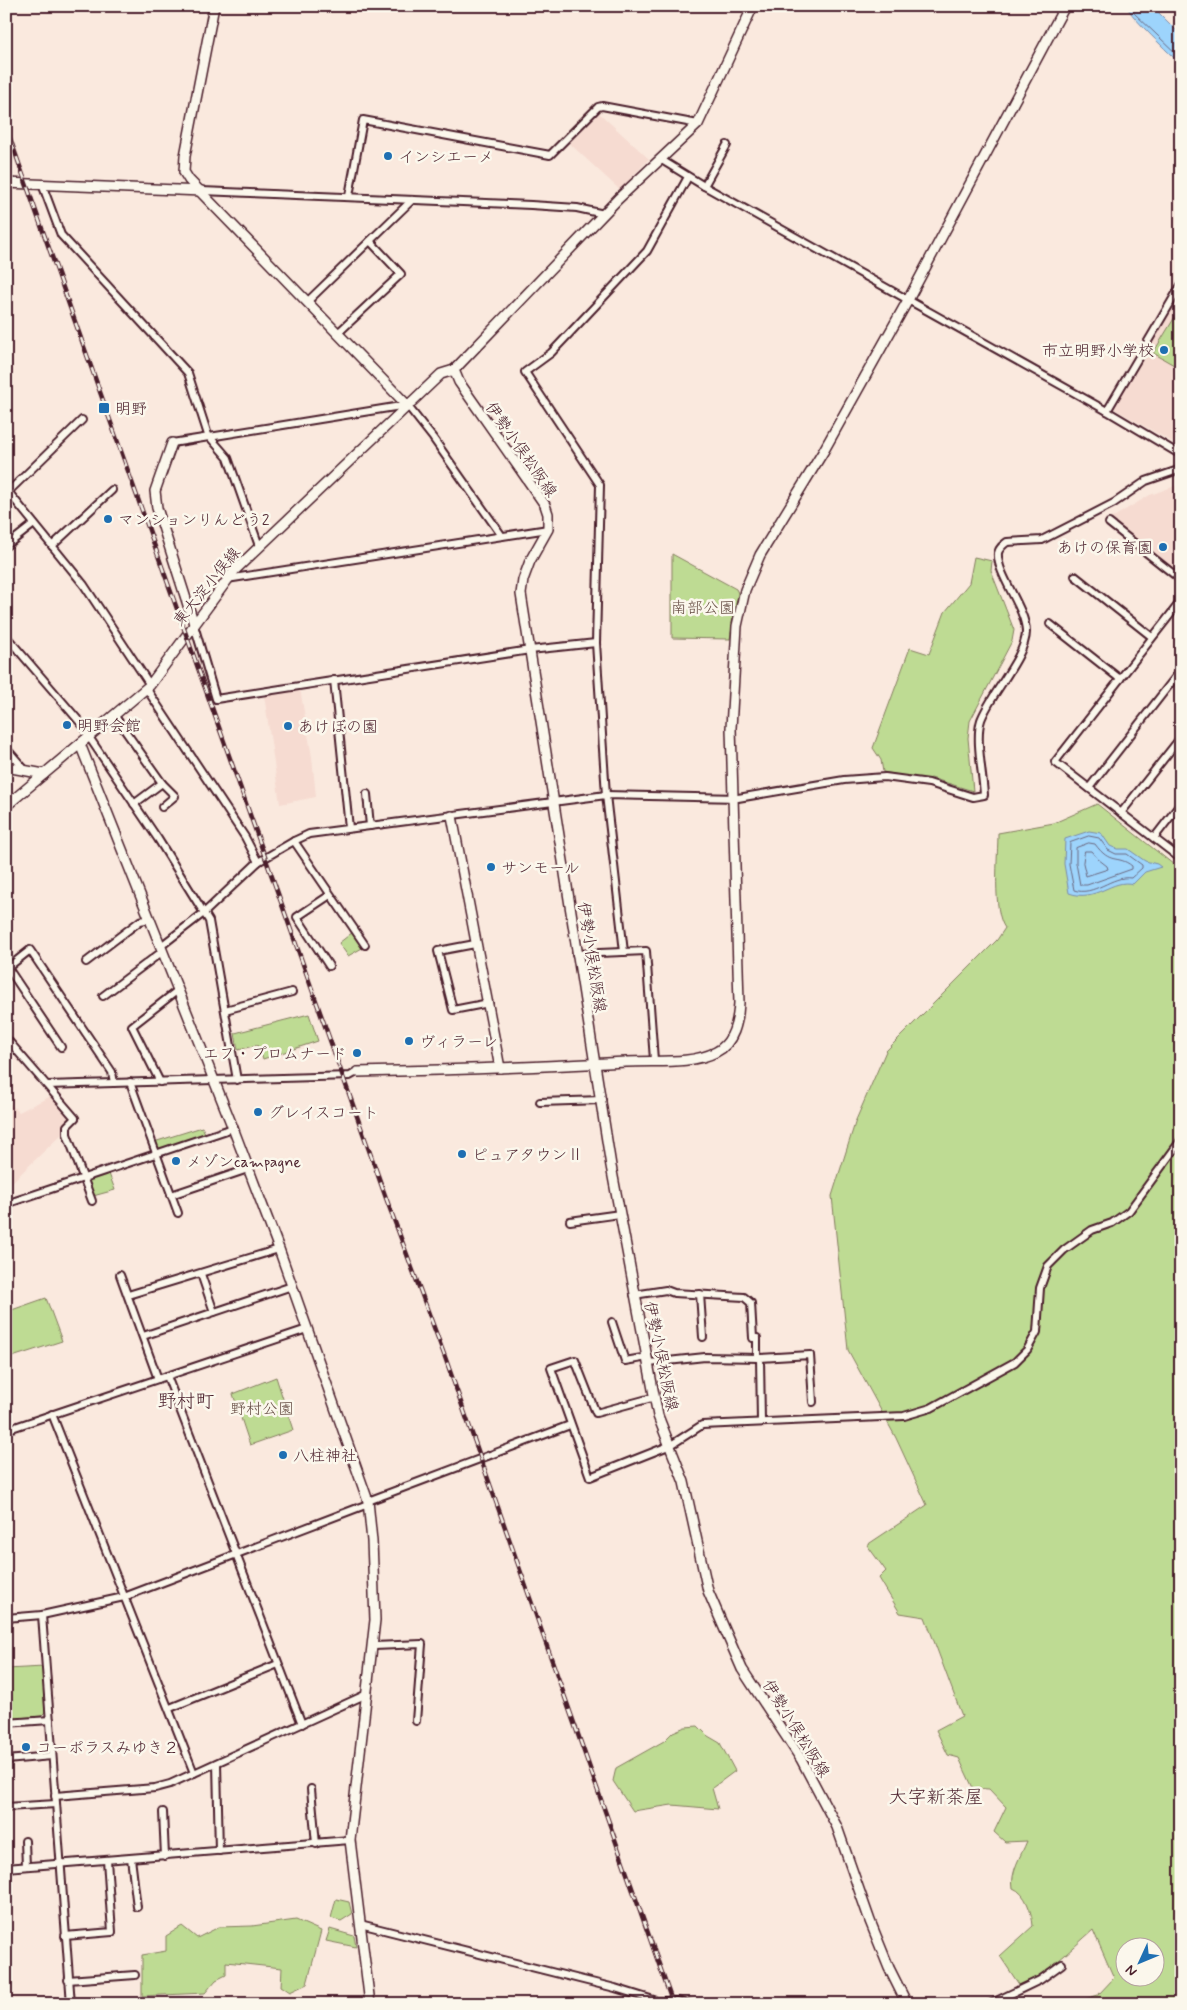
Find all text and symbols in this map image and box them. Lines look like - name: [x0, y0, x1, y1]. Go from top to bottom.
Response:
- place label: インシエーメ: [398, 147, 494, 168]
- marker: インシエーメ: [382, 150, 394, 162]
- place label: 市立明野小学校: [1042, 341, 1154, 362]
- marker: 市立明野小学校: [1158, 344, 1170, 356]
- street label: 伊勢小俣松阪線: [480, 398, 561, 502]
- place label: 明野: [115, 399, 147, 420]
- marker: 明野: [97, 401, 111, 415]
- place label: マンションりんどう2: [118, 510, 270, 531]
- marker: マンションりんどう2: [102, 513, 114, 525]
- place label: あけの保育園: [1057, 538, 1153, 559]
- marker: あけの保育園: [1157, 541, 1169, 553]
- street label: 東大淀小俣線: [169, 543, 246, 631]
- park label: 南部公園: [671, 598, 735, 619]
- place label: 明野会館: [77, 716, 141, 737]
- place label: あけぼの園: [298, 717, 378, 738]
- marker: 明野会館: [61, 719, 73, 731]
- marker: あけぼの園: [282, 720, 294, 732]
- place label: サンモール: [501, 858, 580, 879]
- marker: サンモール: [485, 861, 497, 873]
- street label: 伊勢小俣松阪線: [572, 900, 611, 1014]
- place label: ヴィラーレ: [419, 1032, 498, 1053]
- marker: ヴィラーレ: [403, 1035, 415, 1047]
- place label: エフ・プロムナード: [203, 1044, 347, 1065]
- marker: エフ・プロムナード: [351, 1047, 363, 1059]
- place label: グレイスコート: [268, 1103, 379, 1124]
- marker: グレイスコート: [252, 1106, 264, 1118]
- place label: ピュアタウンⅡ: [472, 1145, 583, 1166]
- marker: ピュアタウンⅡ: [456, 1148, 468, 1160]
- place label: メゾンcampagne: [186, 1152, 301, 1173]
- marker: メゾンcampagne: [170, 1155, 182, 1167]
- street label: 伊勢小俣松阪線: [639, 1299, 682, 1413]
- district label: 野村町: [157, 1389, 215, 1414]
- park label: 野村公園: [230, 1399, 294, 1420]
- place label: 八柱神社: [293, 1446, 357, 1467]
- marker: 八柱神社: [277, 1449, 289, 1461]
- street label: 伊勢小俣松阪線: [757, 1676, 834, 1782]
- place label: コーポラスみゆき２: [36, 1738, 179, 1759]
- marker: コーポラスみゆき２: [20, 1741, 32, 1753]
- district label: 大字新茶屋: [888, 1785, 984, 1810]
- north arrow: [1114, 1938, 1164, 1988]
- text: N: [1122, 1961, 1141, 1980]

